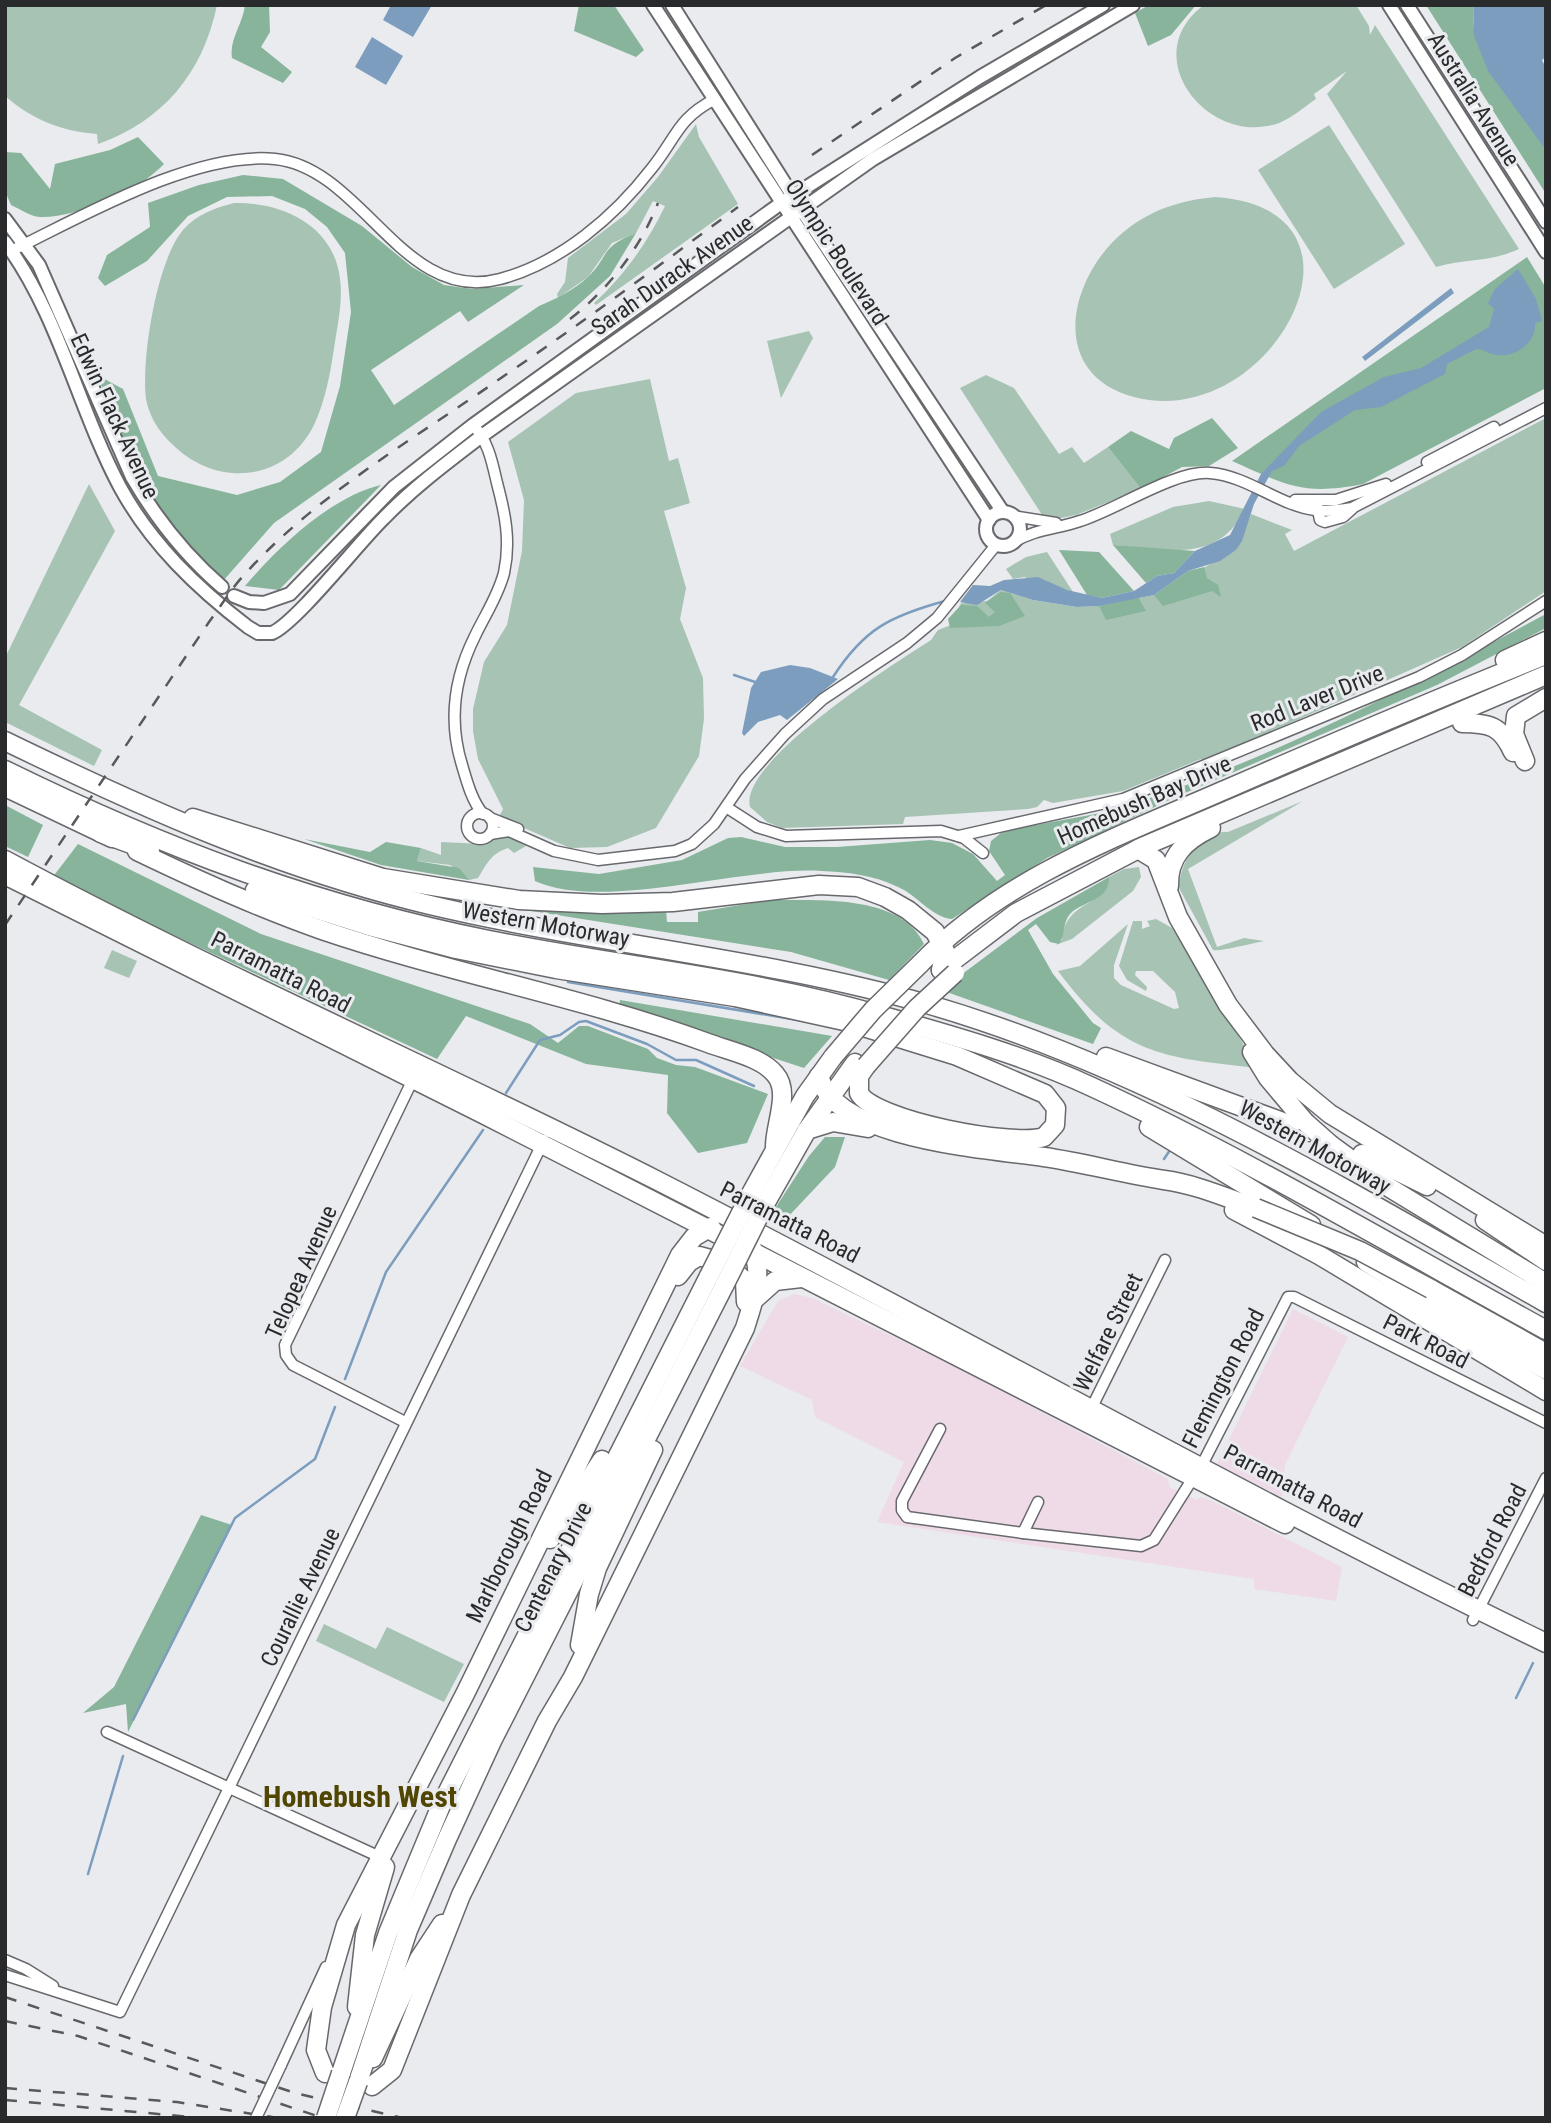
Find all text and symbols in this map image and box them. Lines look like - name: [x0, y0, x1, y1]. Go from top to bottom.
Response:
- street label: Australia Avenue: [1422, 28, 1525, 171]
- street label: Olympic Boulevard: [779, 174, 894, 330]
- street label: Sarah Durack Avenue: [586, 210, 758, 341]
- street label: Edwin Flack Avenue: [64, 329, 165, 503]
- street label: Rod Laver Drive: [1247, 660, 1388, 737]
- street label: Homebush Bay Drive: [1053, 750, 1235, 851]
- street label: Western Motorway: [460, 897, 632, 953]
- street label: Parramatta Road: [207, 926, 355, 1019]
- street label: Western Motorway: [1234, 1095, 1396, 1200]
- street label: Parramatta Road: [716, 1176, 864, 1269]
- street label: Telopea Avenue: [260, 1201, 343, 1343]
- street label: Welfare Street: [1068, 1269, 1149, 1396]
- street label: Flemington Road: [1177, 1304, 1270, 1452]
- street label: Park Road: [1378, 1308, 1473, 1374]
- street label: Parramatta Road: [1219, 1439, 1366, 1534]
- street label: Marlborough Road: [461, 1465, 558, 1627]
- street label: Bedford Road: [1452, 1479, 1532, 1601]
- street label: Centenary Drive: [509, 1498, 598, 1637]
- street label: Courallie Avenue: [255, 1523, 346, 1671]
- district label: Homebush West: [263, 1779, 457, 1814]

